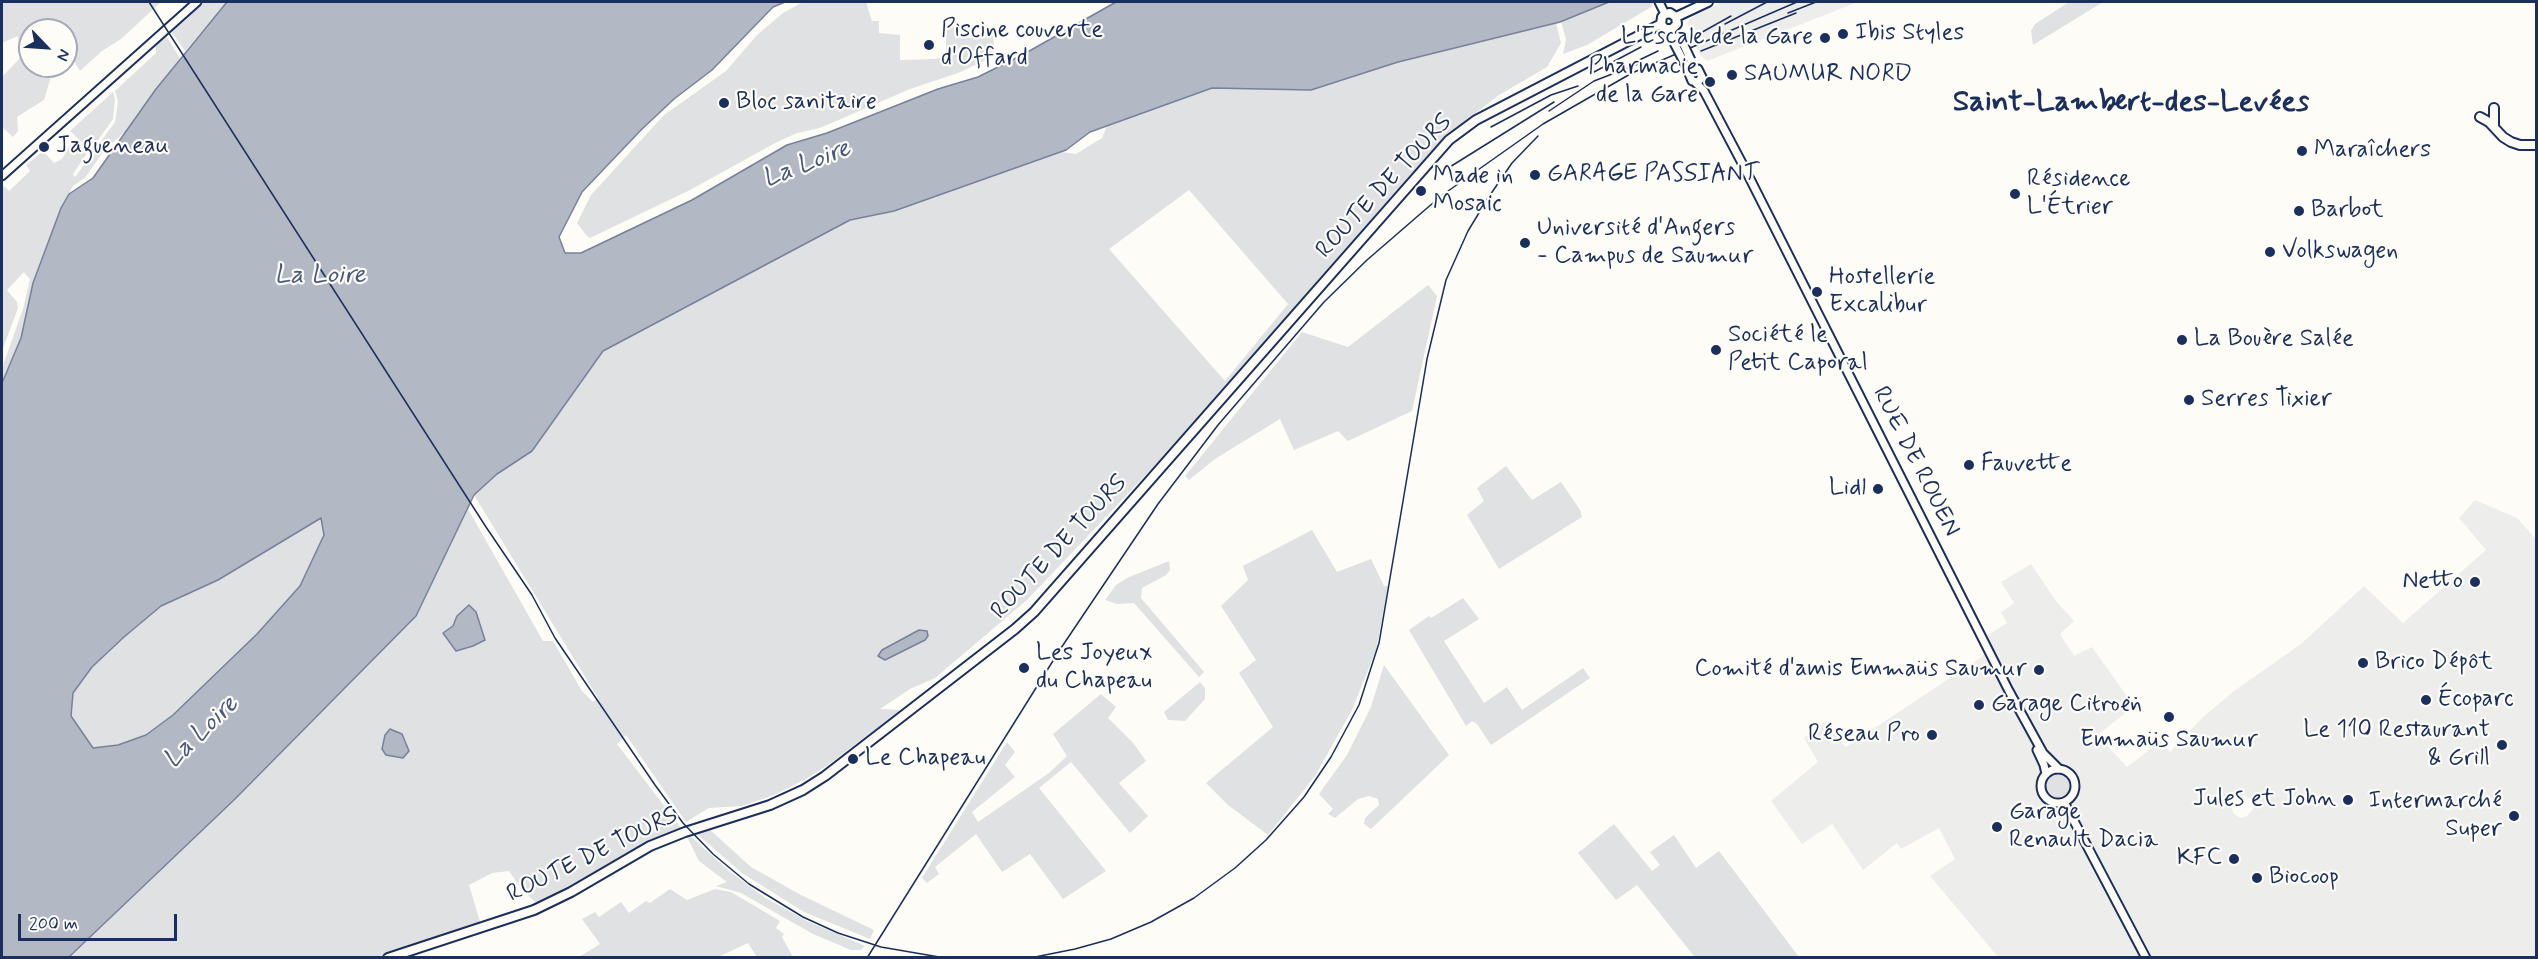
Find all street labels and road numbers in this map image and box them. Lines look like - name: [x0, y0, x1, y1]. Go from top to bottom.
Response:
- street label: ROUTE DE TOURS: [1311, 109, 1459, 265]
- street label: RUE DE ROUEN: [1865, 382, 1965, 542]
- street label: ROUTE DE TOURS: [986, 470, 1134, 626]
- street label: ROUTE DE TOURS: [503, 802, 683, 910]

